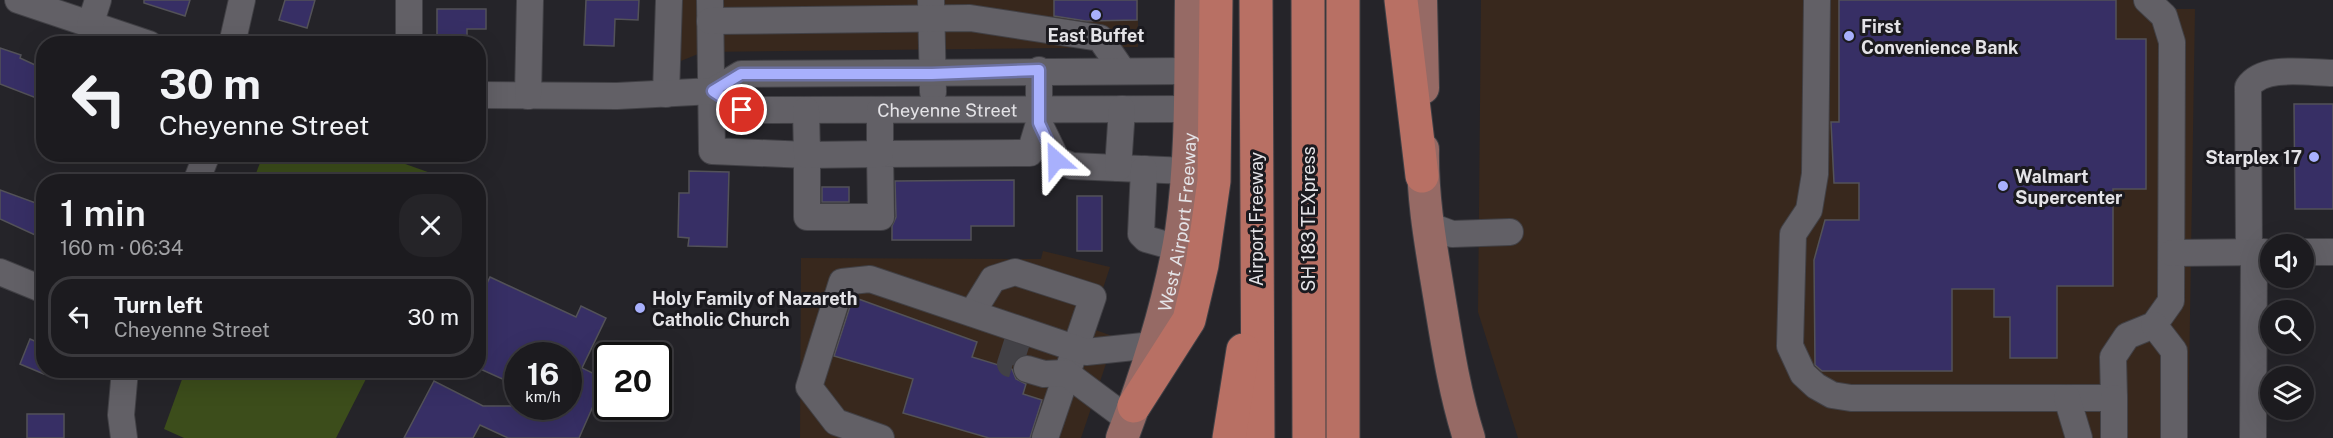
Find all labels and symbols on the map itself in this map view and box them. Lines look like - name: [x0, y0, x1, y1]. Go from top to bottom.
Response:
- marker: East Buffet: [1089, 8, 1103, 22]
- place label: First Convenience Bank: [1861, 16, 2019, 58]
- place label: East Buffet: [1047, 25, 1145, 46]
- marker: First Convenience Bank: [1842, 29, 1856, 43]
- pin: [716, 84, 767, 135]
- street label: Cheyenne Street: [877, 99, 1018, 120]
- position arrow: [1024, 128, 1088, 192]
- street label: West Airport Freeway: [1153, 132, 1200, 314]
- street label: SH 183 TEXpress: [1298, 146, 1319, 292]
- place label: Starplex 17: [2205, 147, 2302, 168]
- marker: Starplex 17: [2307, 150, 2321, 164]
- street label: Airport Freeway: [1246, 151, 1267, 286]
- place label: Walmart Supercenter: [2015, 166, 2123, 208]
- marker: Walmart Supercenter: [1996, 179, 2010, 193]
- place label: Holy Family of Nazareth Catholic Church: [652, 288, 857, 330]
- marker: Holy Family of Nazareth Catholic Church: [633, 301, 647, 315]
- speed limit sign: 20: [594, 342, 672, 420]

